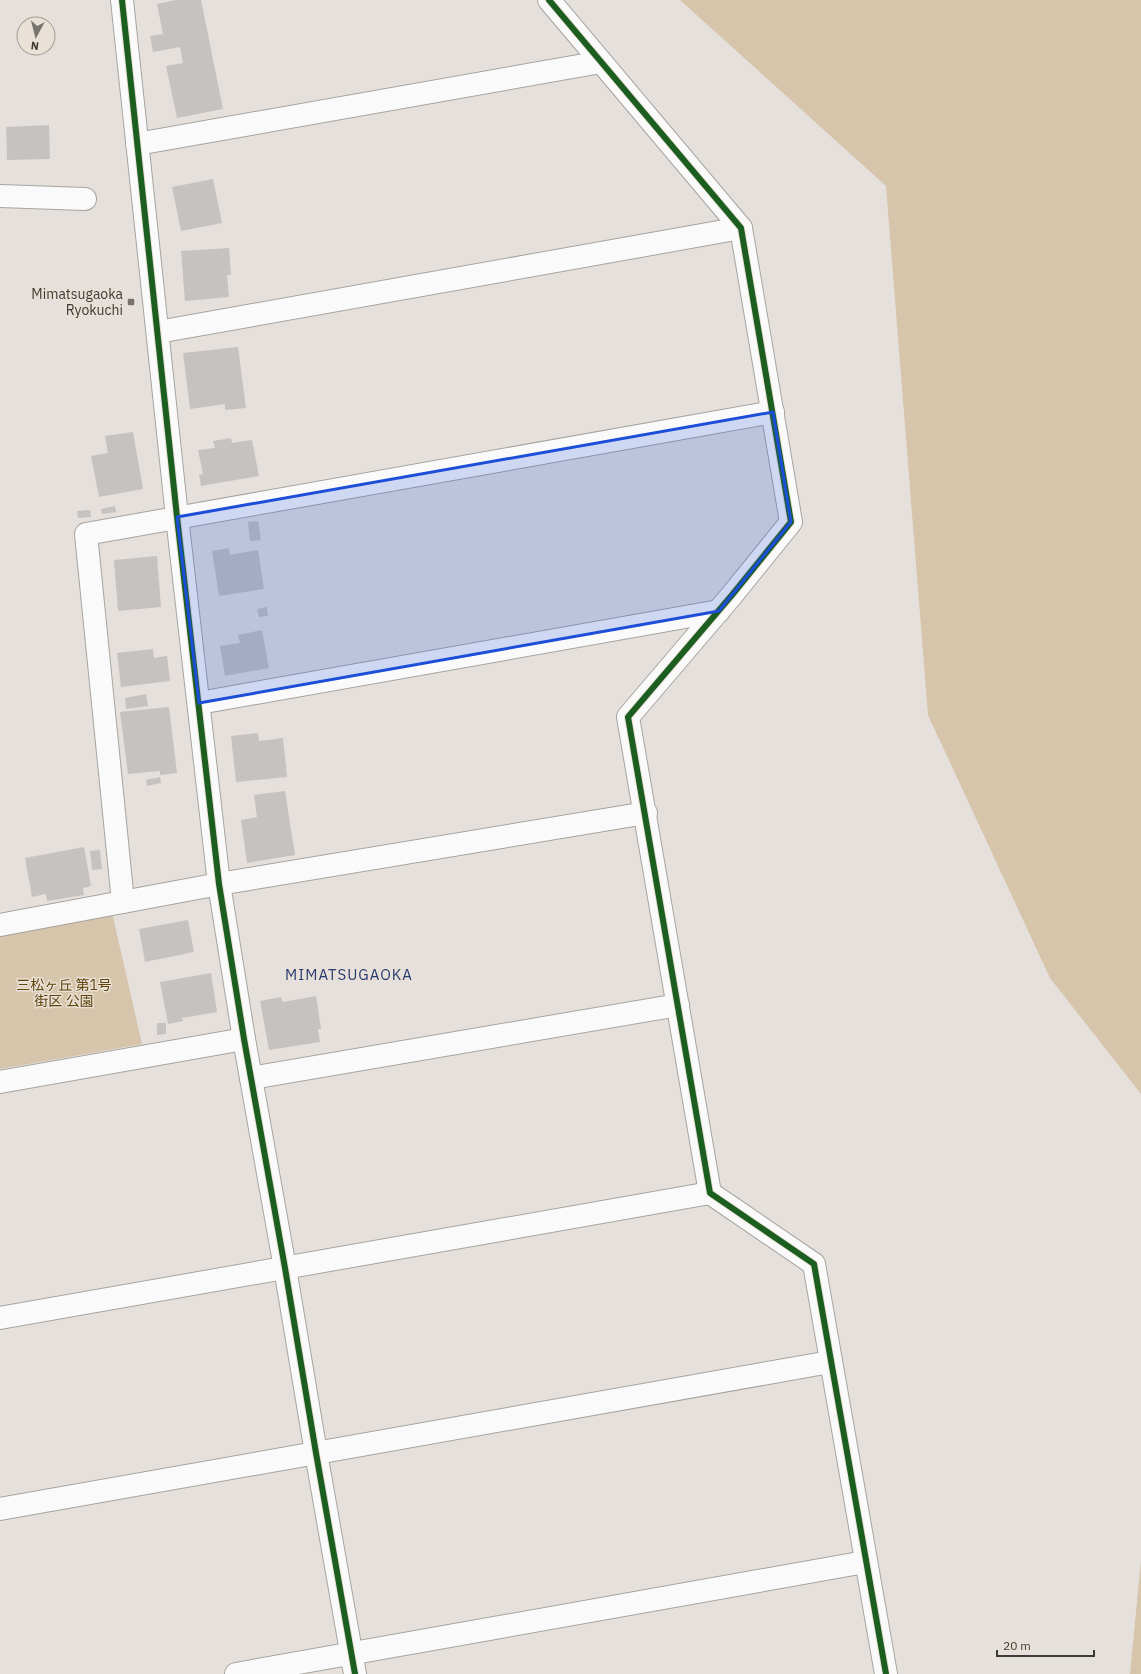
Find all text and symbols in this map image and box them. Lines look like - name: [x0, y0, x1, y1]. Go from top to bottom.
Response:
- north arrow: [16, 16, 56, 56]
- text: N: [30, 38, 40, 53]
- place label: Mimatsugaoka Ryokuchi: [31, 285, 124, 319]
- marker: Mimatsugaoka Ryokuchi: [126, 297, 136, 307]
- district label: MIMATSUGAOKA: [285, 965, 413, 984]
- park label: 三松ヶ丘 第1号 街区 公園: [16, 976, 112, 1010]
- scale bar: [997, 1632, 1094, 1658]
- text: 20 m: [1003, 1638, 1031, 1653]

